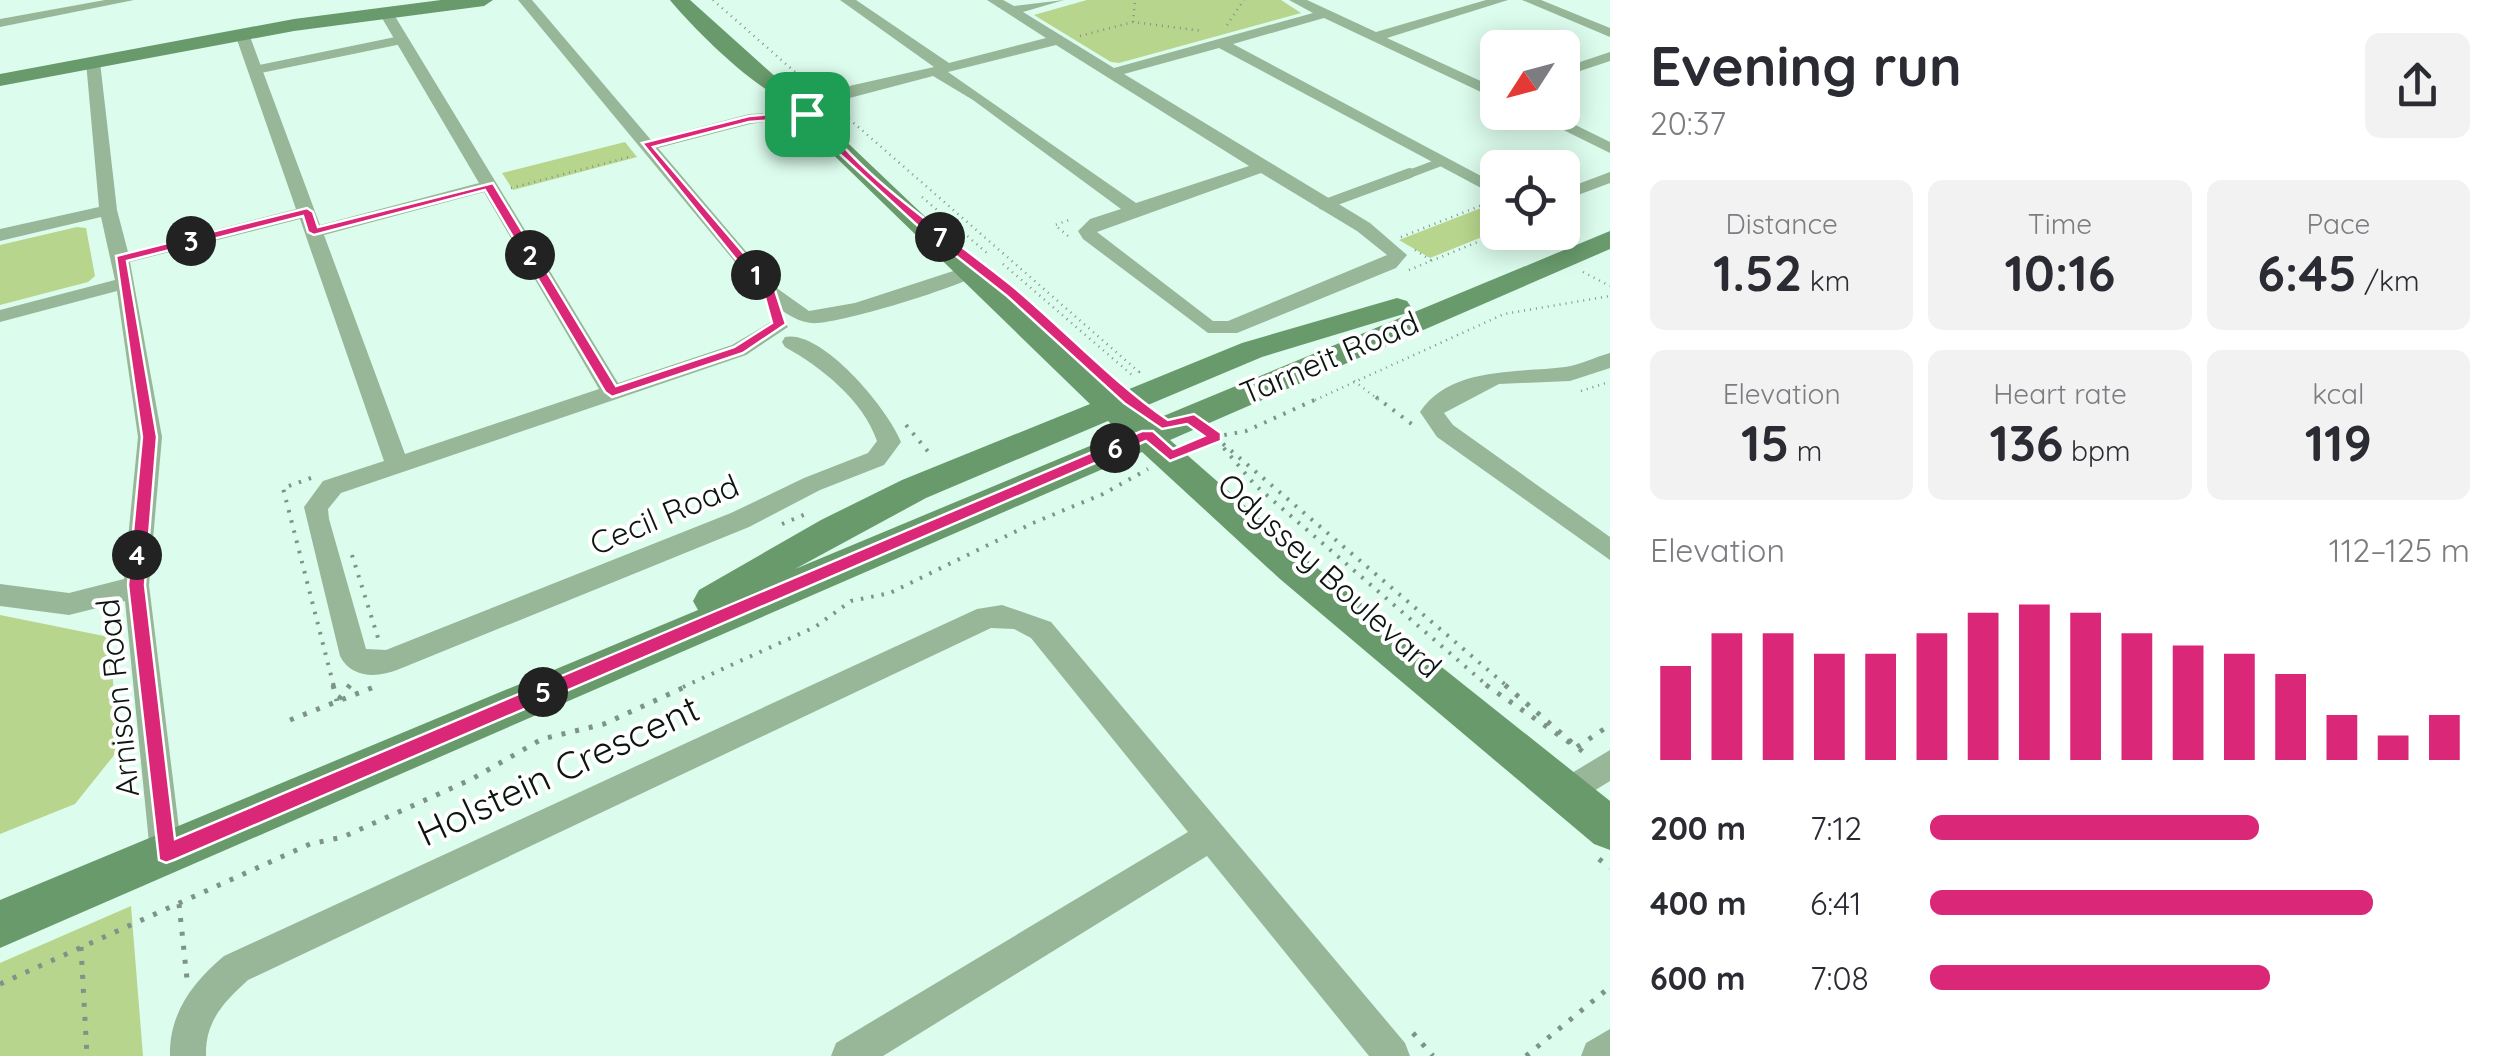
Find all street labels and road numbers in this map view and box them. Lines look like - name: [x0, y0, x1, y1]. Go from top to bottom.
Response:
- street label: Tarneit Road: [1234, 301, 1424, 413]
- street label: Odyssey Boulevard: [1210, 464, 1450, 686]
- street label: Cecil Road: [584, 465, 744, 563]
- street label: Arnison Road: [87, 597, 147, 799]
- street label: Holstein Crescent: [409, 684, 707, 856]

